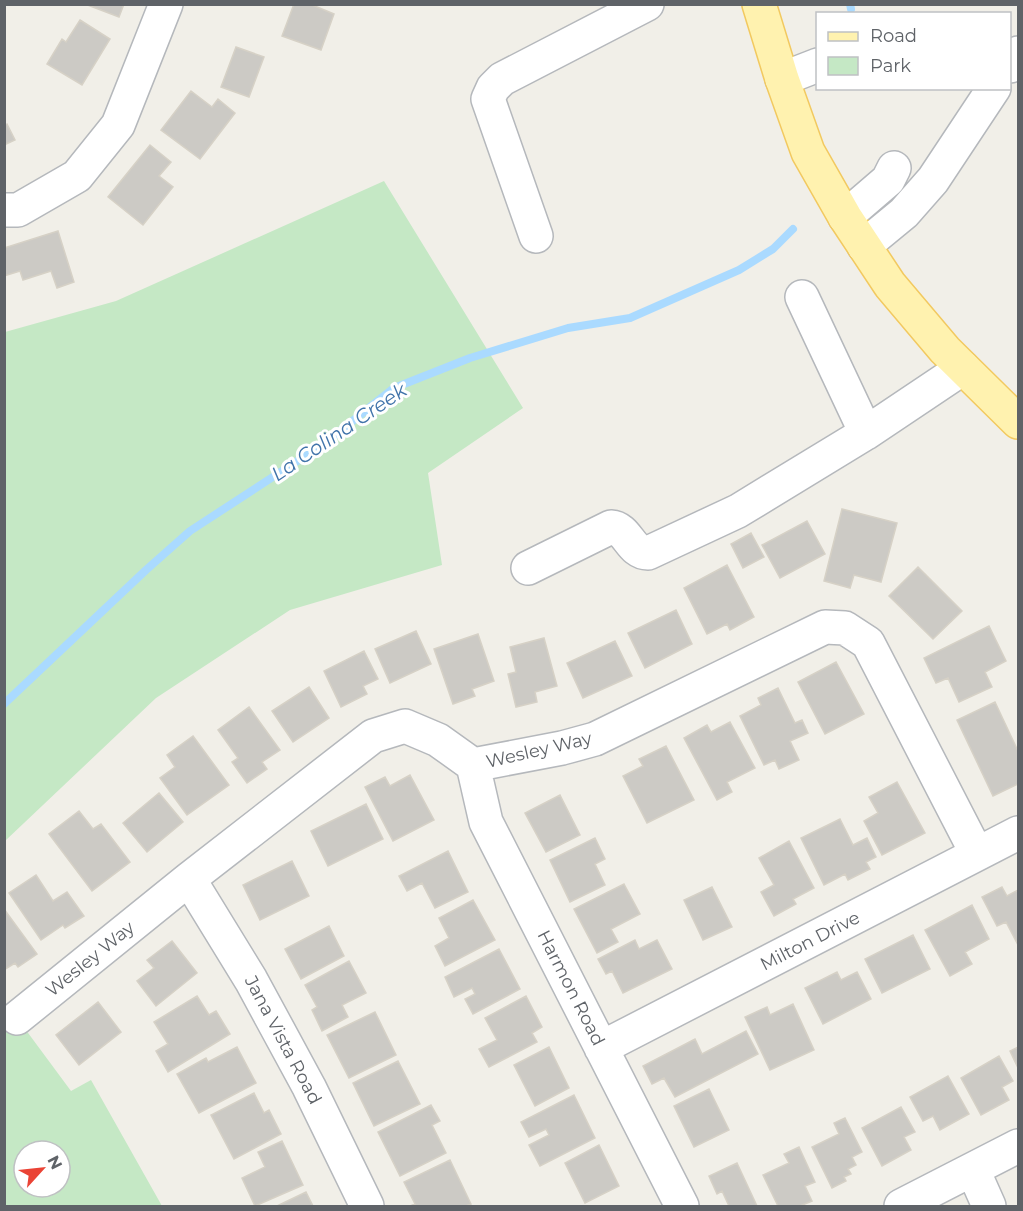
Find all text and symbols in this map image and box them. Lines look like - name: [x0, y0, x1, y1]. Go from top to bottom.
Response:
- legend: [816, 12, 1011, 90]
- text: Road: [870, 25, 917, 47]
- text: Park: [870, 55, 911, 77]
- water label: La Colina Creek: [267, 377, 412, 486]
- street label: Wesley Way: [484, 727, 594, 773]
- street label: Milton Drive: [756, 906, 864, 976]
- street label: Wesley Way: [41, 916, 139, 1001]
- street label: Harmon Road: [532, 927, 610, 1049]
- street label: Jana Vista Road: [239, 971, 326, 1108]
- north arrow: [12, 1139, 72, 1199]
- text: N: [44, 1152, 66, 1172]

